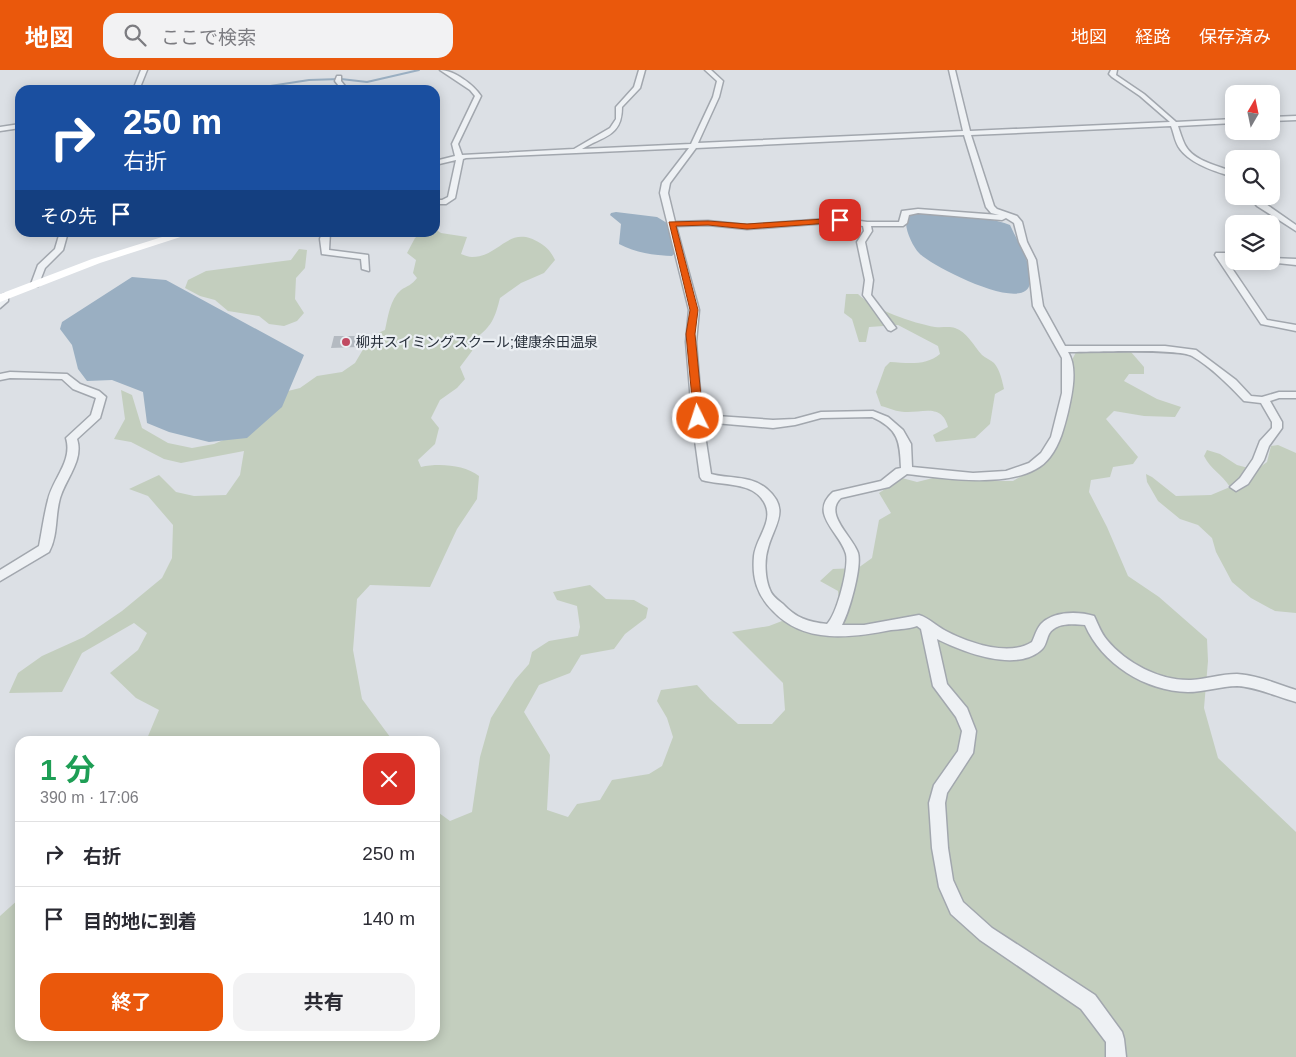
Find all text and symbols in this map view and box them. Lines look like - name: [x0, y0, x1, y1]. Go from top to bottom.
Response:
- search box: [103, 13, 453, 58]
- icon: search: [121, 21, 149, 49]
- text: 地図: [25, 24, 73, 51]
- text: ここで検索: [161, 27, 256, 48]
- text: 地図: [1071, 27, 1107, 47]
- text: 経路: [1135, 27, 1171, 47]
- text: 保存済み: [1199, 27, 1271, 47]
- north arrow: [1225, 85, 1280, 140]
- map controls: [1225, 85, 1280, 270]
- text: 250 m: [123, 102, 222, 141]
- icon: right: [40, 105, 105, 170]
- text: 右折: [123, 149, 167, 174]
- button: search: [1225, 150, 1280, 205]
- pin: [819, 199, 861, 241]
- icon: arrive: [107, 200, 135, 228]
- text: その先: [40, 206, 97, 227]
- icon: arrive: [826, 206, 854, 234]
- button: layers: [1225, 215, 1280, 270]
- place label: 柳井スイミングスクール;健康余田温泉: [356, 334, 598, 350]
- marker: 柳井スイミングスクール;健康余田温泉: [340, 336, 352, 348]
- position arrow: [671, 391, 723, 443]
- text: 1 分: [40, 753, 95, 786]
- button: close: [363, 753, 415, 805]
- text: 390 m · 17:06: [40, 789, 139, 806]
- icon: right: [40, 840, 68, 868]
- text: 250 m: [362, 843, 415, 864]
- text: 右折: [83, 846, 121, 867]
- icon: arrive: [40, 905, 68, 933]
- text: 140 m: [362, 908, 415, 929]
- text: 目的地に到着: [83, 911, 197, 932]
- button: 終了: [40, 973, 223, 1031]
- button: 共有: [233, 973, 415, 1031]

